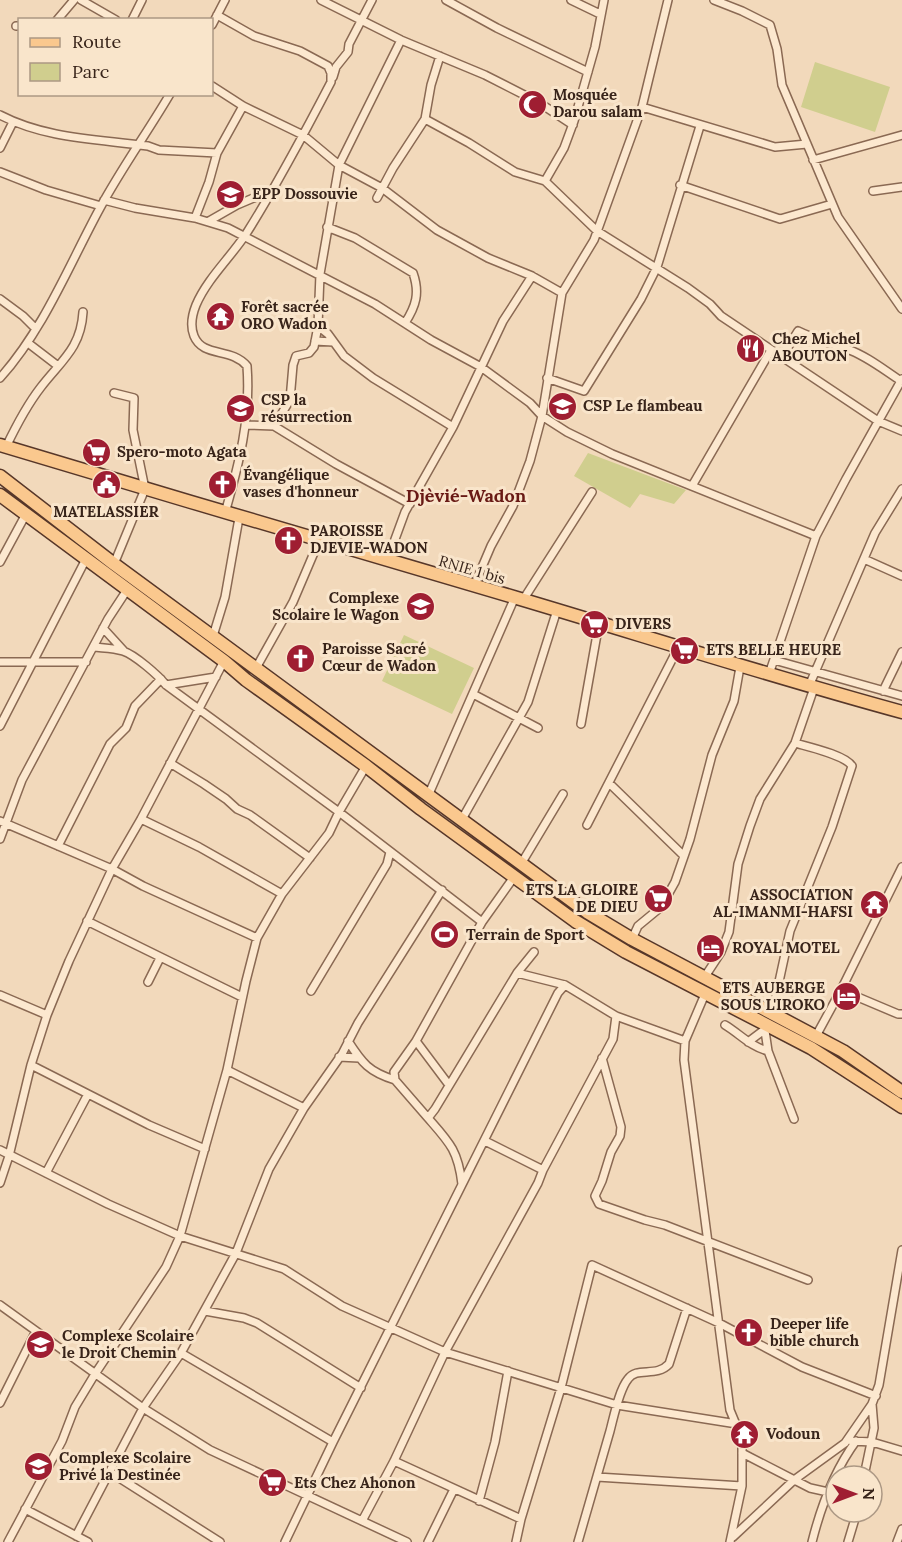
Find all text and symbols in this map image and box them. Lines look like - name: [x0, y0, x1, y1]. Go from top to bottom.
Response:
- legend: [18, 18, 213, 96]
- text: Route: [72, 30, 121, 53]
- text: Parc: [72, 60, 109, 83]
- place label: Mosquée Darou salam: [553, 85, 643, 121]
- mosque icon: Mosquée Darou salam: [516, 88, 548, 120]
- school or university icon: EPP Dossouvie: [215, 178, 247, 210]
- place label: EPP Dossouvie: [252, 184, 358, 203]
- place label: Forêt sacrée ORO Wadon: [241, 297, 329, 333]
- temple icon: Forêt sacrée ORO Wadon: [204, 300, 236, 332]
- place label: Chez Michel ABOUTON: [772, 329, 861, 365]
- restaurant icon: Chez Michel ABOUTON: [735, 332, 767, 364]
- place label: CSP la résurrection: [261, 390, 352, 426]
- school or university icon: CSP Le flambeau: [546, 390, 578, 422]
- school or university icon: CSP la résurrection: [224, 393, 256, 425]
- place label: CSP Le flambeau: [583, 396, 702, 415]
- supermarket icon: Spero-moto Agata: [80, 436, 112, 468]
- place label: Spero-moto Agata: [117, 442, 247, 461]
- place label: Évangélique vases d'honneur: [243, 465, 359, 501]
- church icon: Évangélique vases d'honneur: [206, 468, 238, 500]
- public building icon: MATELASSIER: [90, 469, 122, 501]
- district label: Djèvié-Wadon: [406, 484, 527, 507]
- place label: MATELASSIER: [53, 502, 159, 521]
- place label: PAROISSE DJEVIE-WADON: [310, 521, 428, 557]
- church icon: PAROISSE DJEVIE-WADON: [273, 524, 305, 556]
- street label: RNIE 1 bis: [437, 551, 508, 588]
- place label: Complexe Scolaire le Wagon: [272, 588, 399, 624]
- school or university icon: Complexe Scolaire le Wagon: [404, 591, 436, 623]
- supermarket icon: DIVERS: [578, 608, 610, 640]
- place label: DIVERS: [615, 614, 671, 633]
- supermarket icon: ETS BELLE HEURE: [669, 634, 701, 666]
- place label: Paroisse Sacré Cœur de Wadon: [322, 639, 436, 675]
- place label: ETS BELLE HEURE: [706, 640, 841, 659]
- church icon: Paroisse Sacré Cœur de Wadon: [285, 642, 317, 674]
- place label: ETS LA GLOIRE DE DIEU: [526, 880, 639, 916]
- supermarket icon: ETS LA GLOIRE DE DIEU: [643, 883, 675, 915]
- place label: ASSOCIATION AL-IMANMI-HAFSI: [713, 885, 853, 921]
- temple icon: ASSOCIATION AL-IMANMI-HAFSI: [858, 888, 890, 920]
- sports icon: Terrain de Sport: [429, 919, 461, 951]
- place label: Terrain de Sport: [466, 925, 585, 944]
- hotel icon: ROYAL MOTEL: [695, 932, 727, 964]
- place label: ROYAL MOTEL: [732, 938, 840, 957]
- place label: ETS AUBERGE SOUS L'IROKO: [721, 978, 825, 1014]
- hotel icon: ETS AUBERGE SOUS L'IROKO: [830, 981, 862, 1013]
- place label: Deeper life bible church: [769, 1314, 860, 1350]
- church icon: Deeper life bible church: [733, 1317, 765, 1349]
- place label: Complexe Scolaire le Droit Chemin: [62, 1326, 194, 1362]
- school or university icon: Complexe Scolaire le Droit Chemin: [25, 1329, 57, 1361]
- temple icon: Vodoun: [729, 1418, 761, 1450]
- place label: Vodoun: [766, 1424, 821, 1443]
- place label: Complexe Scolaire Privé la Destinée: [59, 1448, 191, 1484]
- school or university icon: Complexe Scolaire Privé la Destinée: [22, 1451, 54, 1483]
- north arrow: [824, 1464, 884, 1524]
- supermarket icon: Ets Chez Ahonon: [257, 1467, 289, 1499]
- place label: Ets Chez Ahonon: [294, 1473, 416, 1492]
- text: N: [859, 1488, 879, 1500]

